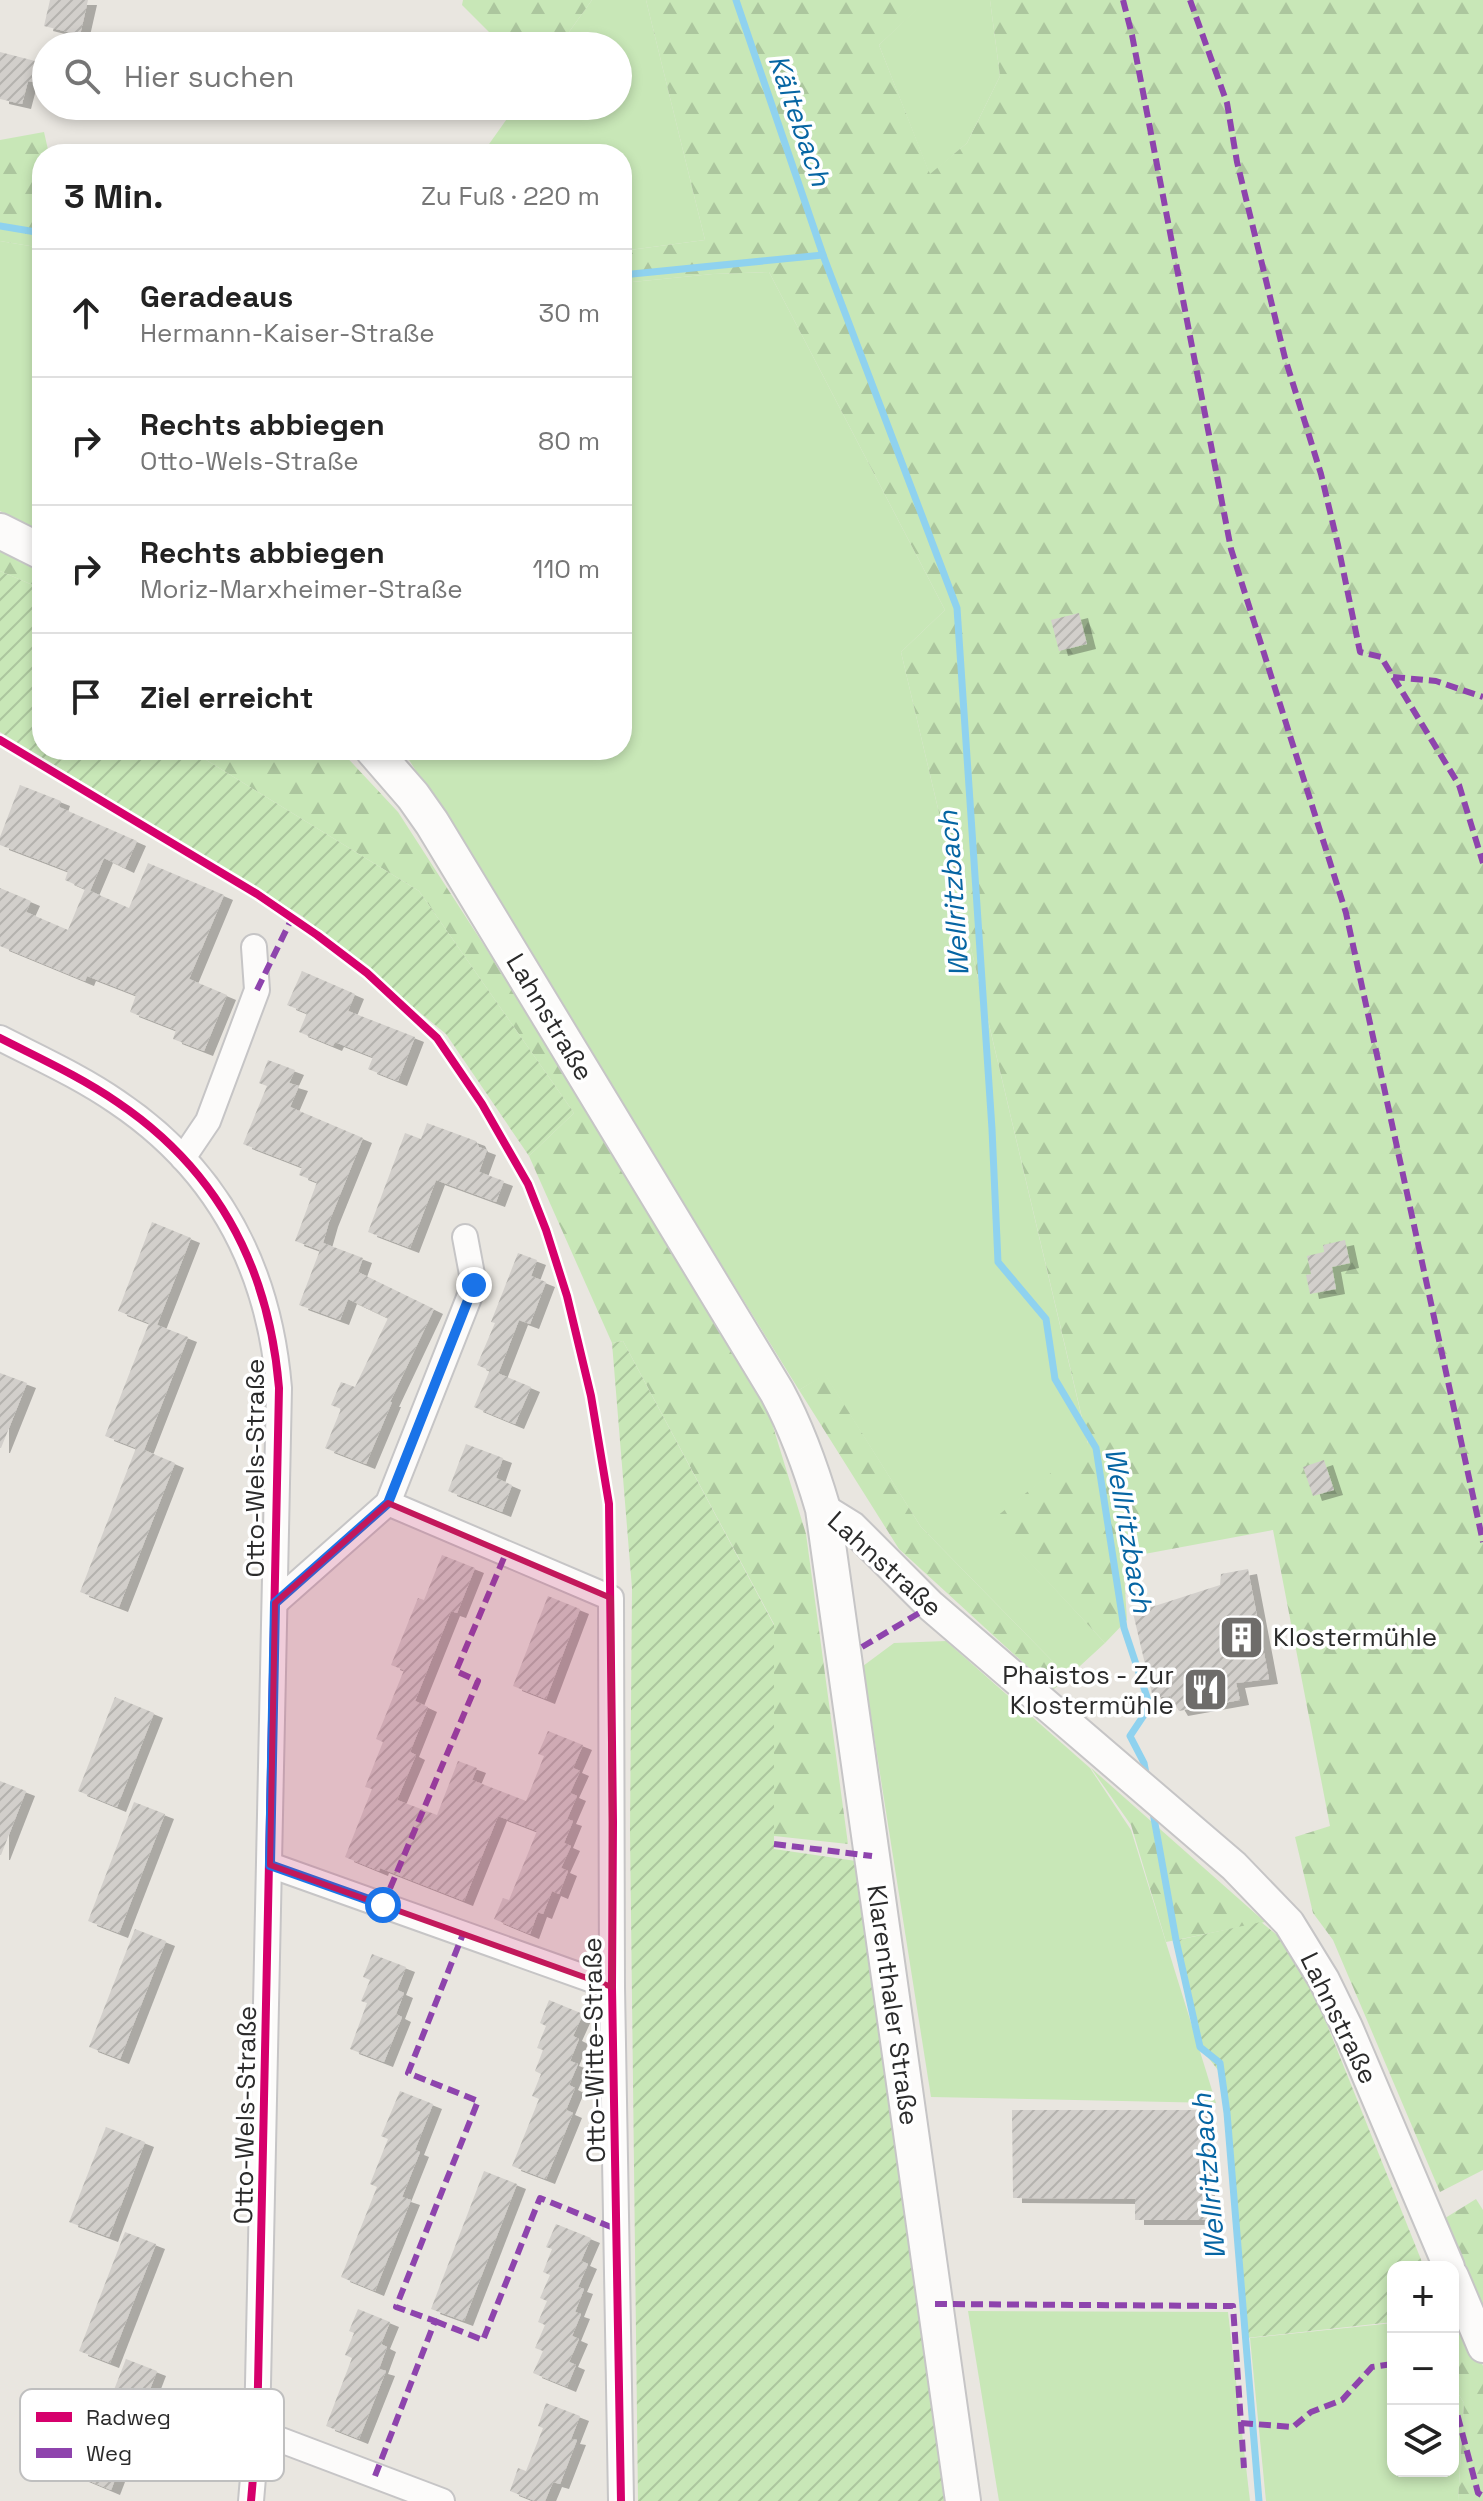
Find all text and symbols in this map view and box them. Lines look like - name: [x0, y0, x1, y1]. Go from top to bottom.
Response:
- search box: [32, 32, 632, 120]
- water label: Kältebach: [761, 50, 840, 191]
- icon: search: [60, 54, 104, 98]
- text: Hier suchen: [124, 57, 294, 96]
- text: 3 Min.: [64, 175, 163, 218]
- text: Zu Fuß · 220 m: [421, 179, 600, 213]
- text: Geradeaus: [140, 277, 293, 316]
- icon: ahead: [64, 291, 108, 335]
- text: 30 m: [539, 296, 600, 330]
- text: Hermann-Kaiser-Straße: [140, 316, 435, 350]
- text: Rechts abbiegen: [140, 405, 385, 444]
- icon: right: [64, 419, 108, 463]
- text: 80 m: [538, 424, 600, 458]
- text: Otto-Wels-Straße: [140, 444, 359, 478]
- text: Rechts abbiegen: [140, 533, 385, 572]
- icon: right: [64, 547, 108, 591]
- text: 110 m: [533, 552, 600, 586]
- text: Moriz-Marxheimer-Straße: [140, 572, 463, 606]
- icon: arrive: [64, 675, 108, 719]
- text: Ziel erreicht: [140, 678, 313, 717]
- water label: Wellritzbach: [929, 809, 977, 979]
- street label: Lahnstraße: [499, 947, 601, 1087]
- route end: [456, 1267, 492, 1303]
- street label: Otto-Wels-Straße: [238, 1359, 272, 1577]
- water label: Wellritzbach: [1097, 1445, 1161, 1616]
- street label: Lahnstraße: [821, 1504, 949, 1624]
- building icon: Klostermühle: [1218, 1613, 1266, 1661]
- place label: Klostermühle: [1273, 1620, 1437, 1654]
- place label: Phaistos - Zur Klostermühle: [1002, 1658, 1174, 1722]
- restaurant icon: Phaistos - Zur Klostermühle: [1181, 1666, 1229, 1714]
- street label: Klarenthaler Straße: [859, 1883, 927, 2127]
- route start: [365, 1887, 401, 1923]
- street label: Otto-Witte-Straße: [575, 1937, 613, 2163]
- street label: Lahnstraße: [1293, 1947, 1385, 2089]
- street label: Otto-Wels-Straße: [226, 2005, 264, 2225]
- water label: Wellritzbach: [1183, 2091, 1233, 2262]
- map controls: [1387, 2261, 1459, 2477]
- button: +: [1387, 2261, 1459, 2333]
- button: −: [1387, 2333, 1459, 2405]
- legend: [20, 2389, 284, 2481]
- text: Radweg: [86, 2403, 171, 2431]
- button: layers: [1387, 2405, 1459, 2477]
- text: Weg: [86, 2439, 132, 2467]

